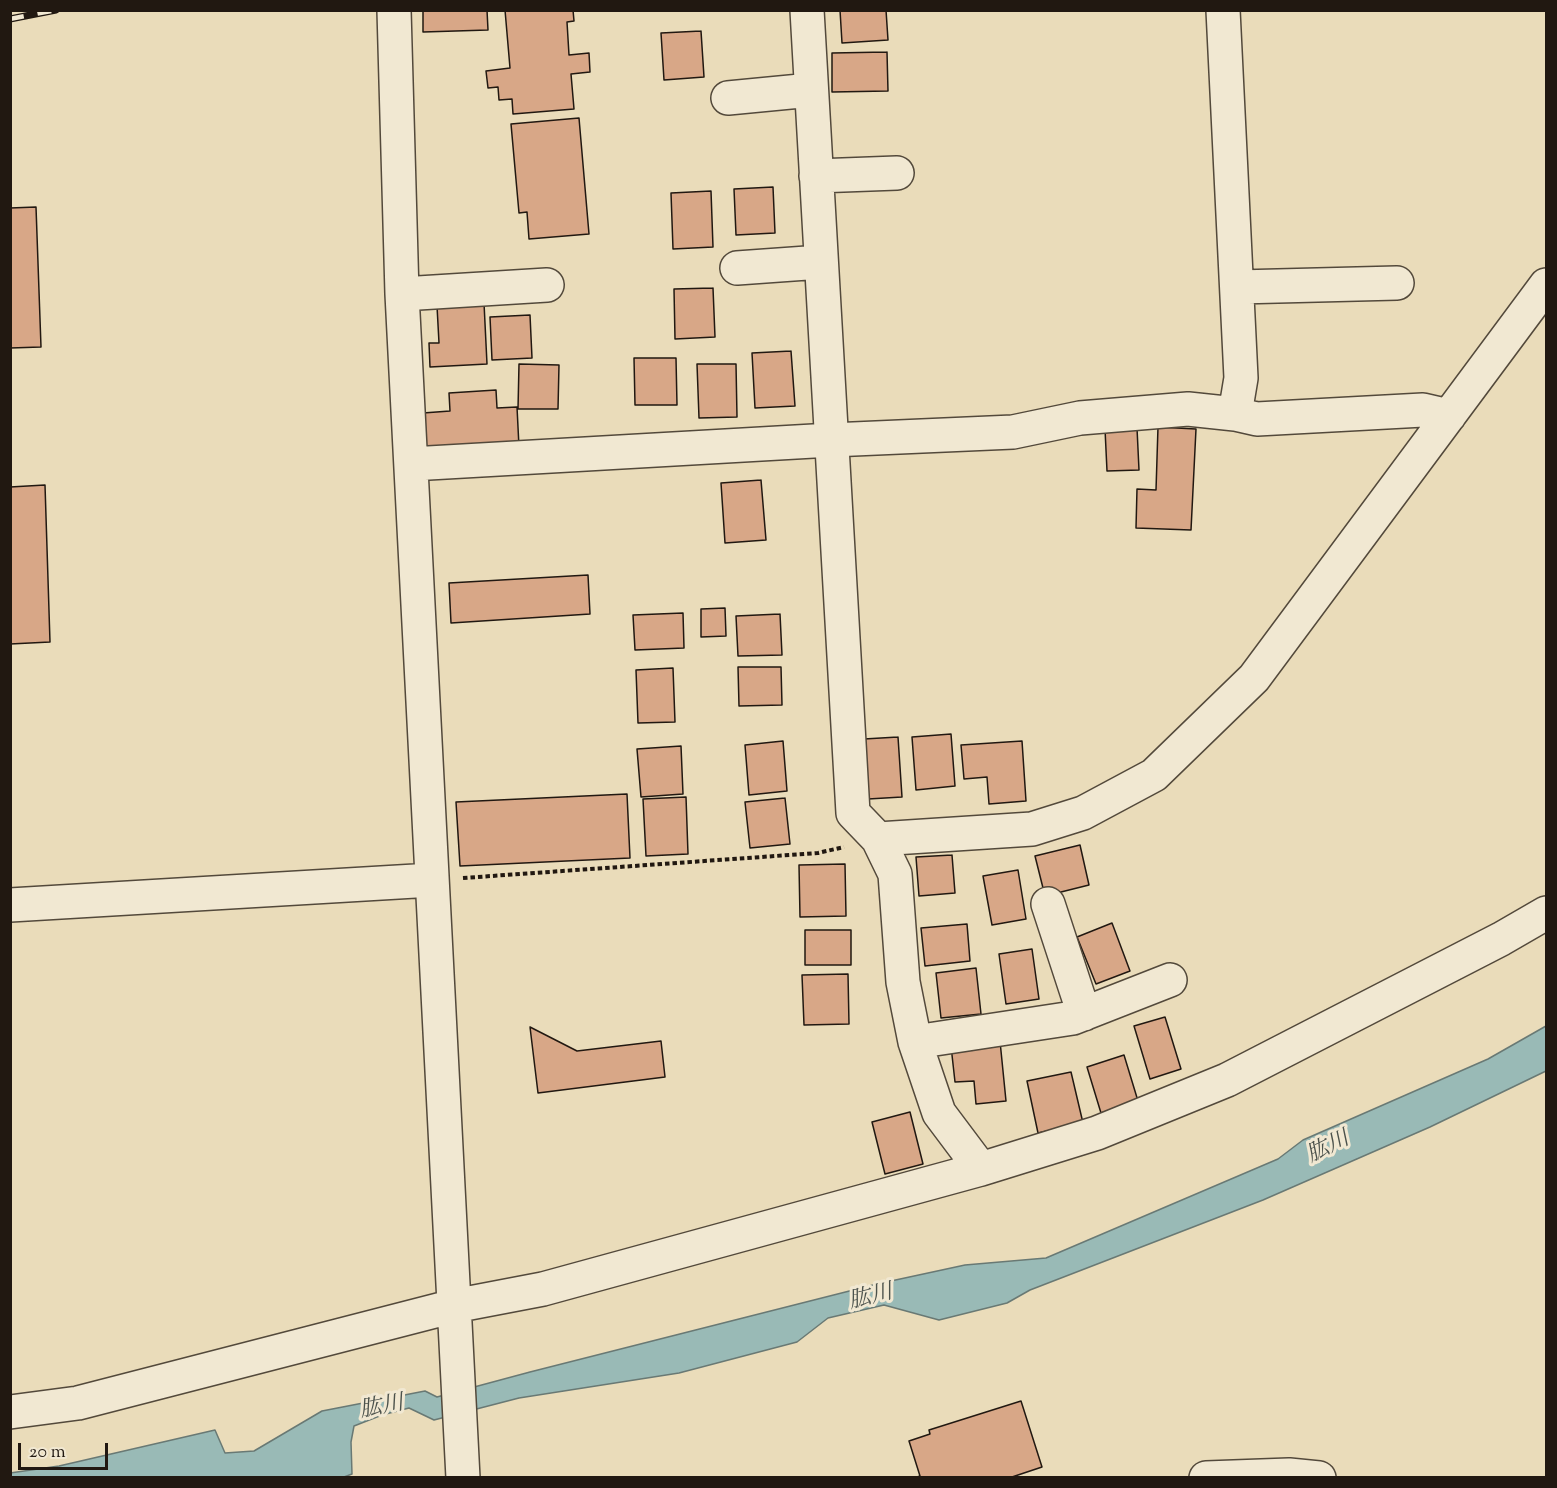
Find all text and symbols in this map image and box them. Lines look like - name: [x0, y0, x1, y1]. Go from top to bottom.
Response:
- water label: 肱川: [1303, 1127, 1355, 1171]
- water label: 肱川: [846, 1281, 896, 1317]
- water label: 肱川: [358, 1392, 406, 1426]
- scale bar: [21, 1431, 111, 1469]
- text: 20 m: [29, 1440, 66, 1466]

